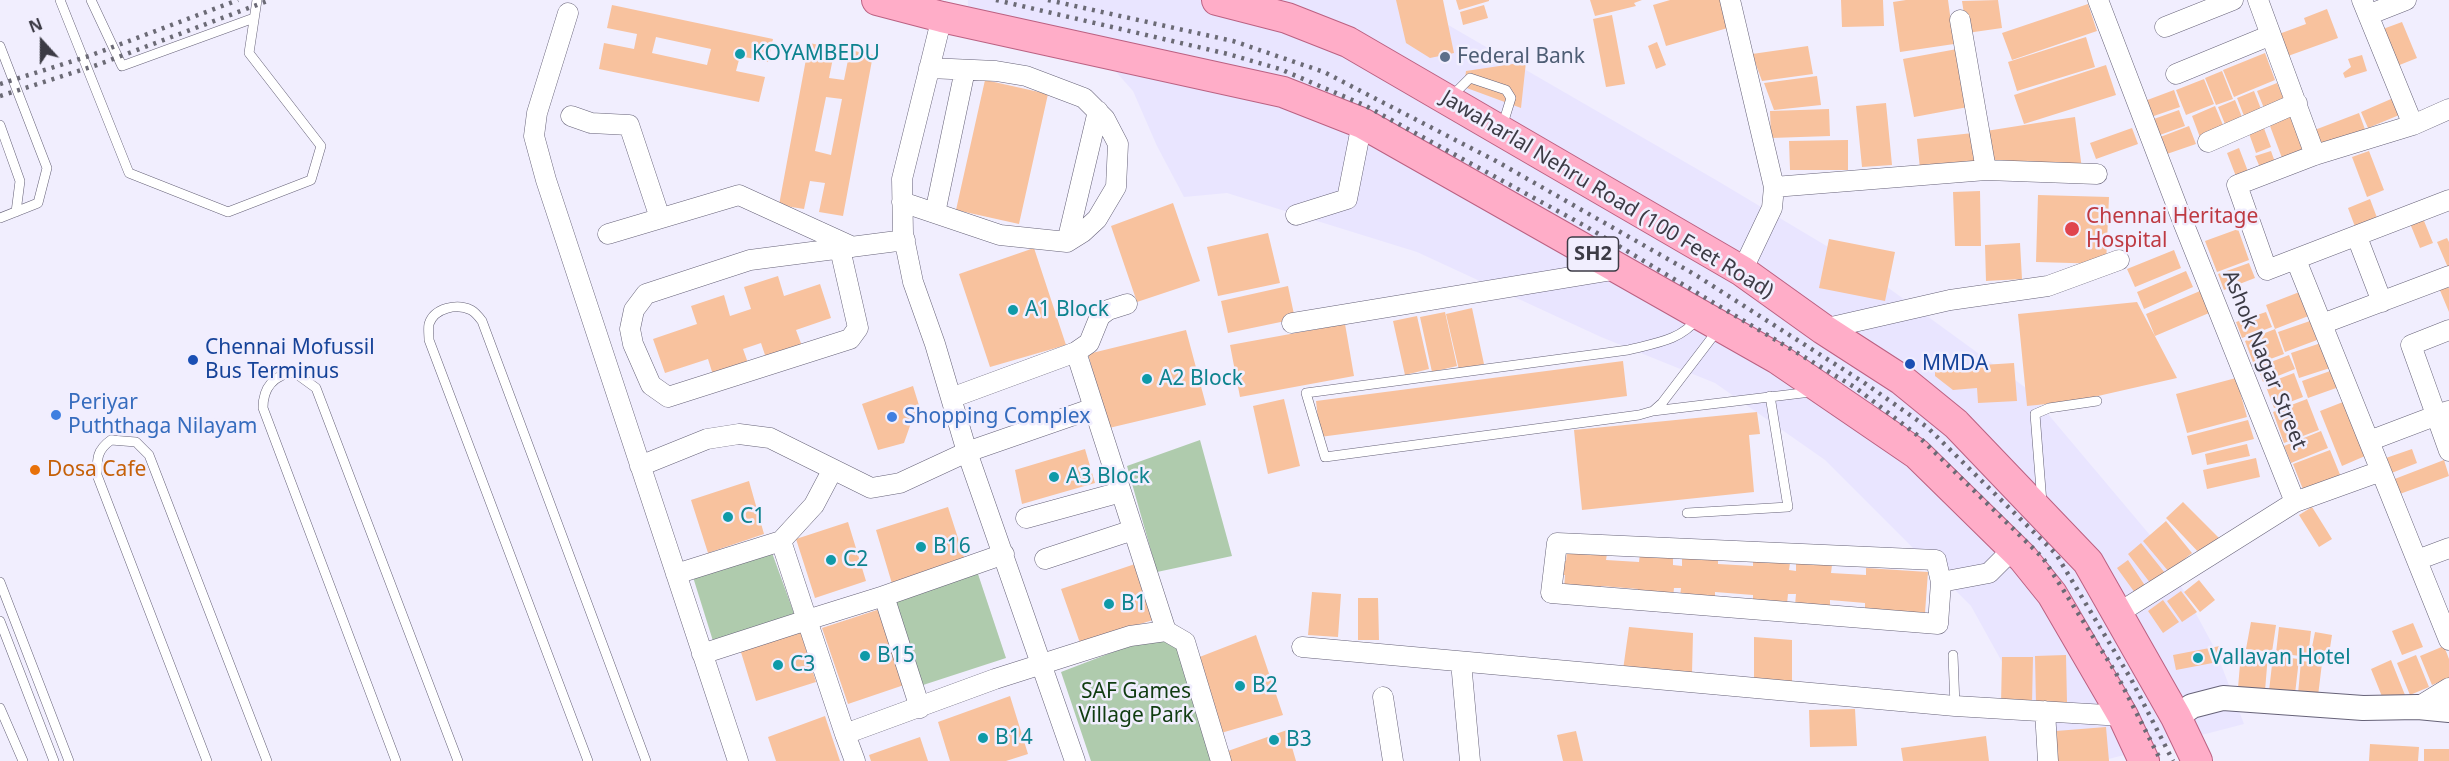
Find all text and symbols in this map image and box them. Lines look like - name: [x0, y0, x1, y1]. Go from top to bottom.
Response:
- north arrow: [12, 12, 72, 72]
- text: N: [26, 13, 46, 38]
- place label: KOYAMBEDU: [752, 41, 880, 67]
- place label: Federal Bank: [1457, 44, 1585, 70]
- marker: KOYAMBEDU: [733, 47, 747, 61]
- marker: Federal Bank: [1438, 50, 1452, 64]
- street label: Jawaharlal Nehru Road (100 Feet Road): [1436, 85, 1778, 305]
- place label: Chennai Heritage Hospital: [2086, 204, 2258, 254]
- marker: Chennai Heritage Hospital: [2063, 220, 2081, 238]
- road number: SH2: [1568, 237, 1618, 271]
- street label: Ashok Nagar Street: [2217, 267, 2311, 453]
- place label: A1 Block: [1025, 297, 1109, 323]
- marker: A1 Block: [1006, 303, 1020, 317]
- place label: Chennai Mofussil Bus Terminus: [205, 335, 375, 385]
- place label: MMDA: [1922, 351, 1988, 377]
- marker: Chennai Mofussil Bus Terminus: [186, 353, 200, 367]
- marker: MMDA: [1903, 357, 1917, 371]
- place label: A2 Block: [1159, 366, 1243, 392]
- marker: A2 Block: [1140, 372, 1154, 386]
- place label: Periyar Puththaga Nilayam: [68, 390, 257, 440]
- place label: Shopping Complex: [904, 404, 1090, 430]
- marker: Periyar Puththaga Nilayam: [49, 408, 63, 422]
- marker: Shopping Complex: [885, 410, 899, 424]
- place label: Dosa Cafe: [47, 457, 146, 483]
- marker: Dosa Cafe: [28, 463, 42, 477]
- place label: A3 Block: [1066, 464, 1150, 490]
- marker: A3 Block: [1047, 470, 1061, 484]
- place label: C1: [740, 504, 765, 530]
- marker: C1: [721, 510, 735, 524]
- place label: B16: [933, 534, 971, 560]
- marker: B16: [914, 540, 928, 554]
- place label: C2: [843, 547, 868, 573]
- marker: C2: [824, 553, 838, 567]
- place label: B1: [1121, 591, 1147, 617]
- marker: B1: [1102, 597, 1116, 611]
- place label: B15: [877, 643, 915, 669]
- place label: Vallavan Hotel: [2210, 645, 2351, 671]
- marker: B15: [858, 649, 872, 663]
- marker: Vallavan Hotel: [2191, 651, 2205, 665]
- place label: C3: [790, 652, 815, 678]
- marker: C3: [771, 658, 785, 672]
- place label: B2: [1252, 673, 1278, 699]
- park label: SAF Games Village Park: [1078, 679, 1194, 729]
- marker: B2: [1233, 679, 1247, 693]
- place label: B14: [995, 725, 1033, 751]
- place label: B3: [1286, 727, 1312, 753]
- marker: B14: [976, 731, 990, 745]
- marker: B3: [1267, 733, 1281, 747]

